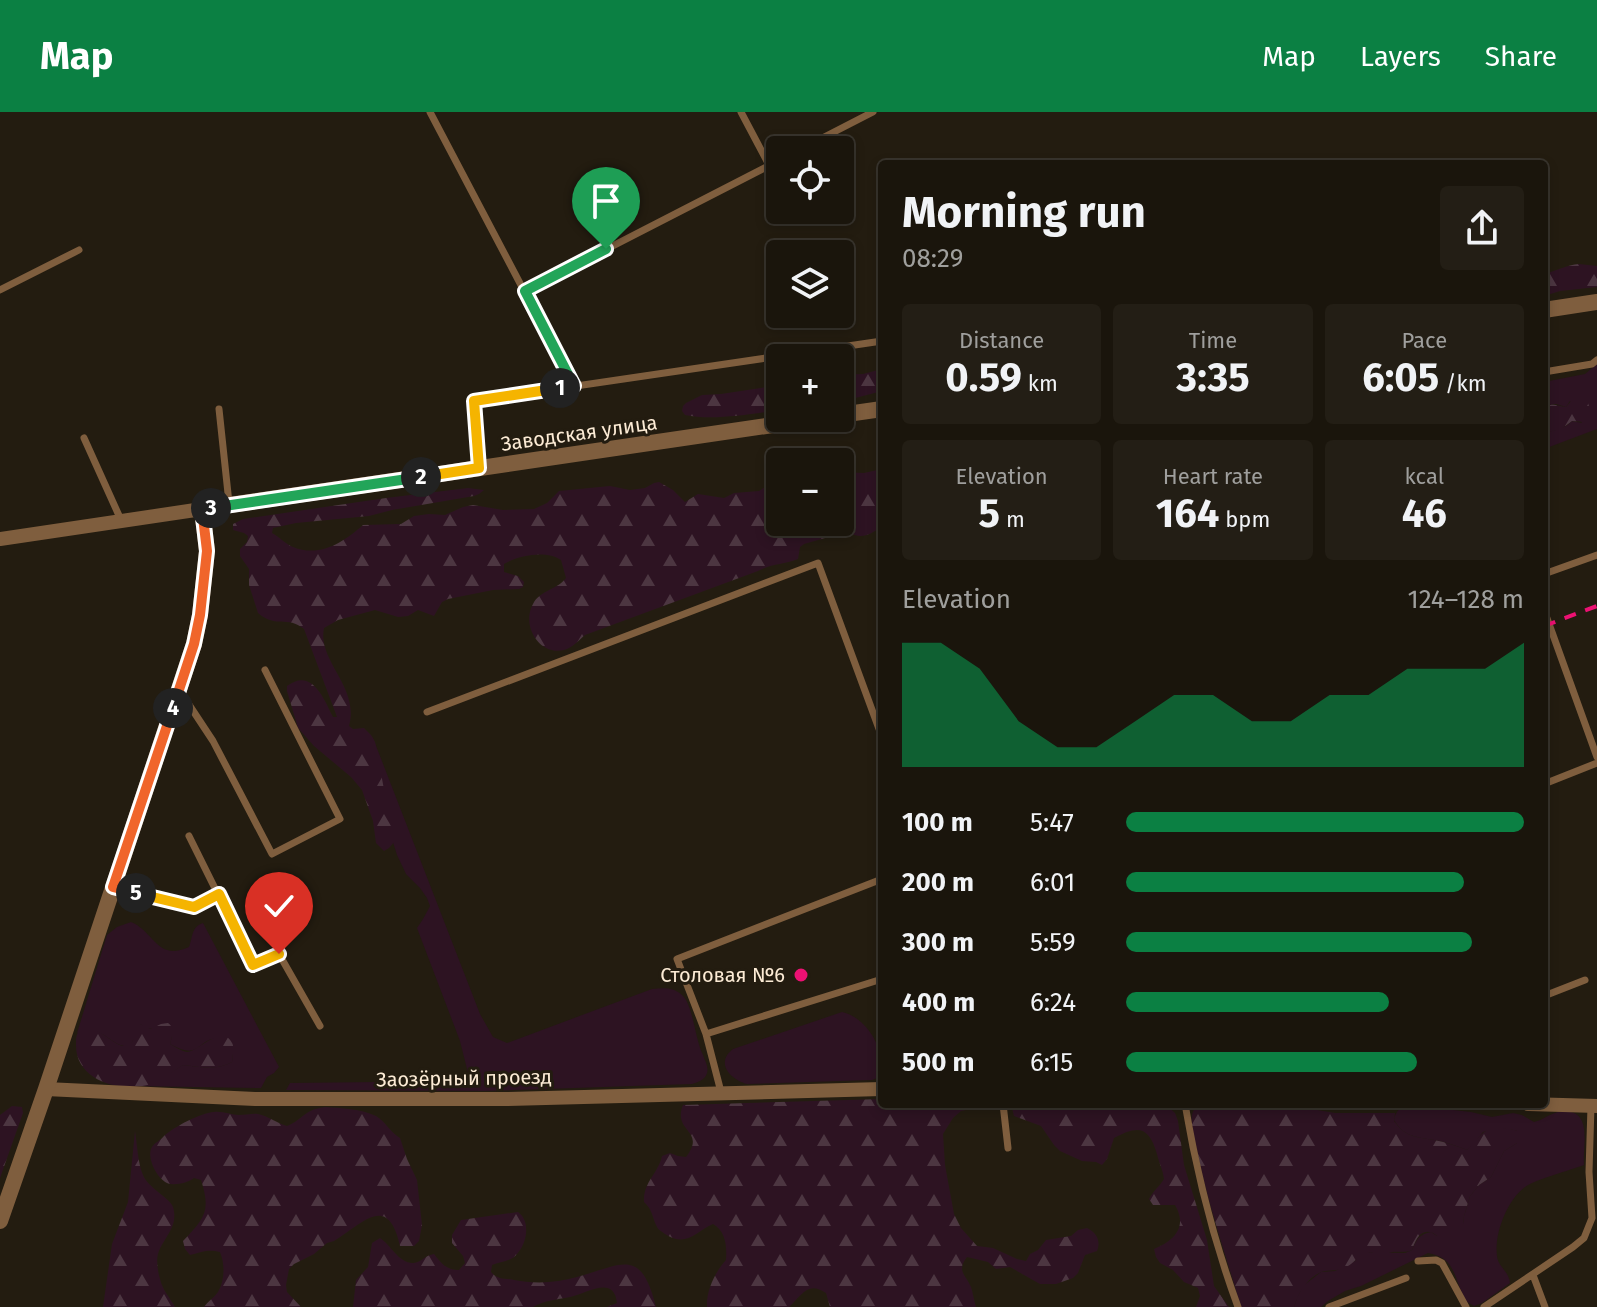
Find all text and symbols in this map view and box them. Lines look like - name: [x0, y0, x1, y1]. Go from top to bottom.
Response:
- text: Map: [40, 33, 113, 79]
- text: Map: [1262, 40, 1316, 73]
- text: Layers: [1360, 40, 1441, 73]
- text: Share: [1485, 40, 1557, 73]
- map controls: [766, 136, 854, 536]
- button: locate: [766, 136, 854, 224]
- pin: [572, 167, 640, 249]
- icon: arrive: [584, 179, 628, 223]
- text: Morning run: [902, 186, 1146, 239]
- button: share: [1440, 186, 1524, 270]
- button: layers: [766, 240, 854, 328]
- text: 08:29: [902, 243, 963, 274]
- text: Distance: [959, 327, 1044, 354]
- text: Time: [1189, 327, 1237, 354]
- text: Pace: [1402, 327, 1447, 354]
- button: +: [766, 344, 854, 432]
- text: 0.59: [945, 354, 1022, 402]
- text: 3:35: [1176, 354, 1250, 402]
- text: 6:05: [1362, 354, 1439, 402]
- pin: 1: [540, 368, 580, 408]
- text: km: [1022, 370, 1058, 397]
- text: /km: [1439, 370, 1487, 397]
- text: 1: [555, 374, 565, 401]
- street label: Заводская улица: [499, 410, 659, 456]
- button: −: [766, 448, 854, 536]
- pin: 2: [401, 457, 441, 497]
- text: 2: [415, 463, 427, 490]
- text: Elevation: [956, 463, 1048, 490]
- text: Heart rate: [1163, 463, 1263, 490]
- text: kcal: [1405, 463, 1444, 490]
- pin: 3: [191, 488, 231, 528]
- text: 5: [979, 490, 1000, 538]
- text: 164: [1156, 490, 1219, 538]
- text: 46: [1402, 490, 1447, 538]
- text: 3: [205, 494, 217, 521]
- text: m: [1000, 506, 1025, 533]
- text: bpm: [1219, 506, 1270, 533]
- text: Elevation: [902, 584, 1011, 615]
- text: 124–128 m: [1407, 584, 1524, 615]
- pin: 4: [153, 688, 193, 728]
- text: 4: [167, 694, 179, 721]
- text: 100 m: [902, 807, 973, 838]
- text: 5:47: [1030, 807, 1074, 838]
- text: 200 m: [902, 867, 974, 898]
- text: 6:01: [1030, 867, 1075, 898]
- pin: [245, 872, 313, 954]
- pin: 5: [116, 873, 156, 913]
- text: 5: [130, 879, 142, 906]
- icon: check: [257, 884, 301, 928]
- text: 300 m: [902, 927, 974, 958]
- text: 5:59: [1030, 927, 1076, 958]
- place label: Столовая №6: [660, 963, 785, 987]
- marker: Столовая №6: [792, 966, 810, 984]
- text: 400 m: [902, 987, 975, 1018]
- text: 6:24: [1030, 987, 1076, 1018]
- text: 500 m: [902, 1047, 975, 1078]
- text: 6:15: [1030, 1047, 1073, 1078]
- street label: Заозёрный проезд: [376, 1064, 552, 1092]

